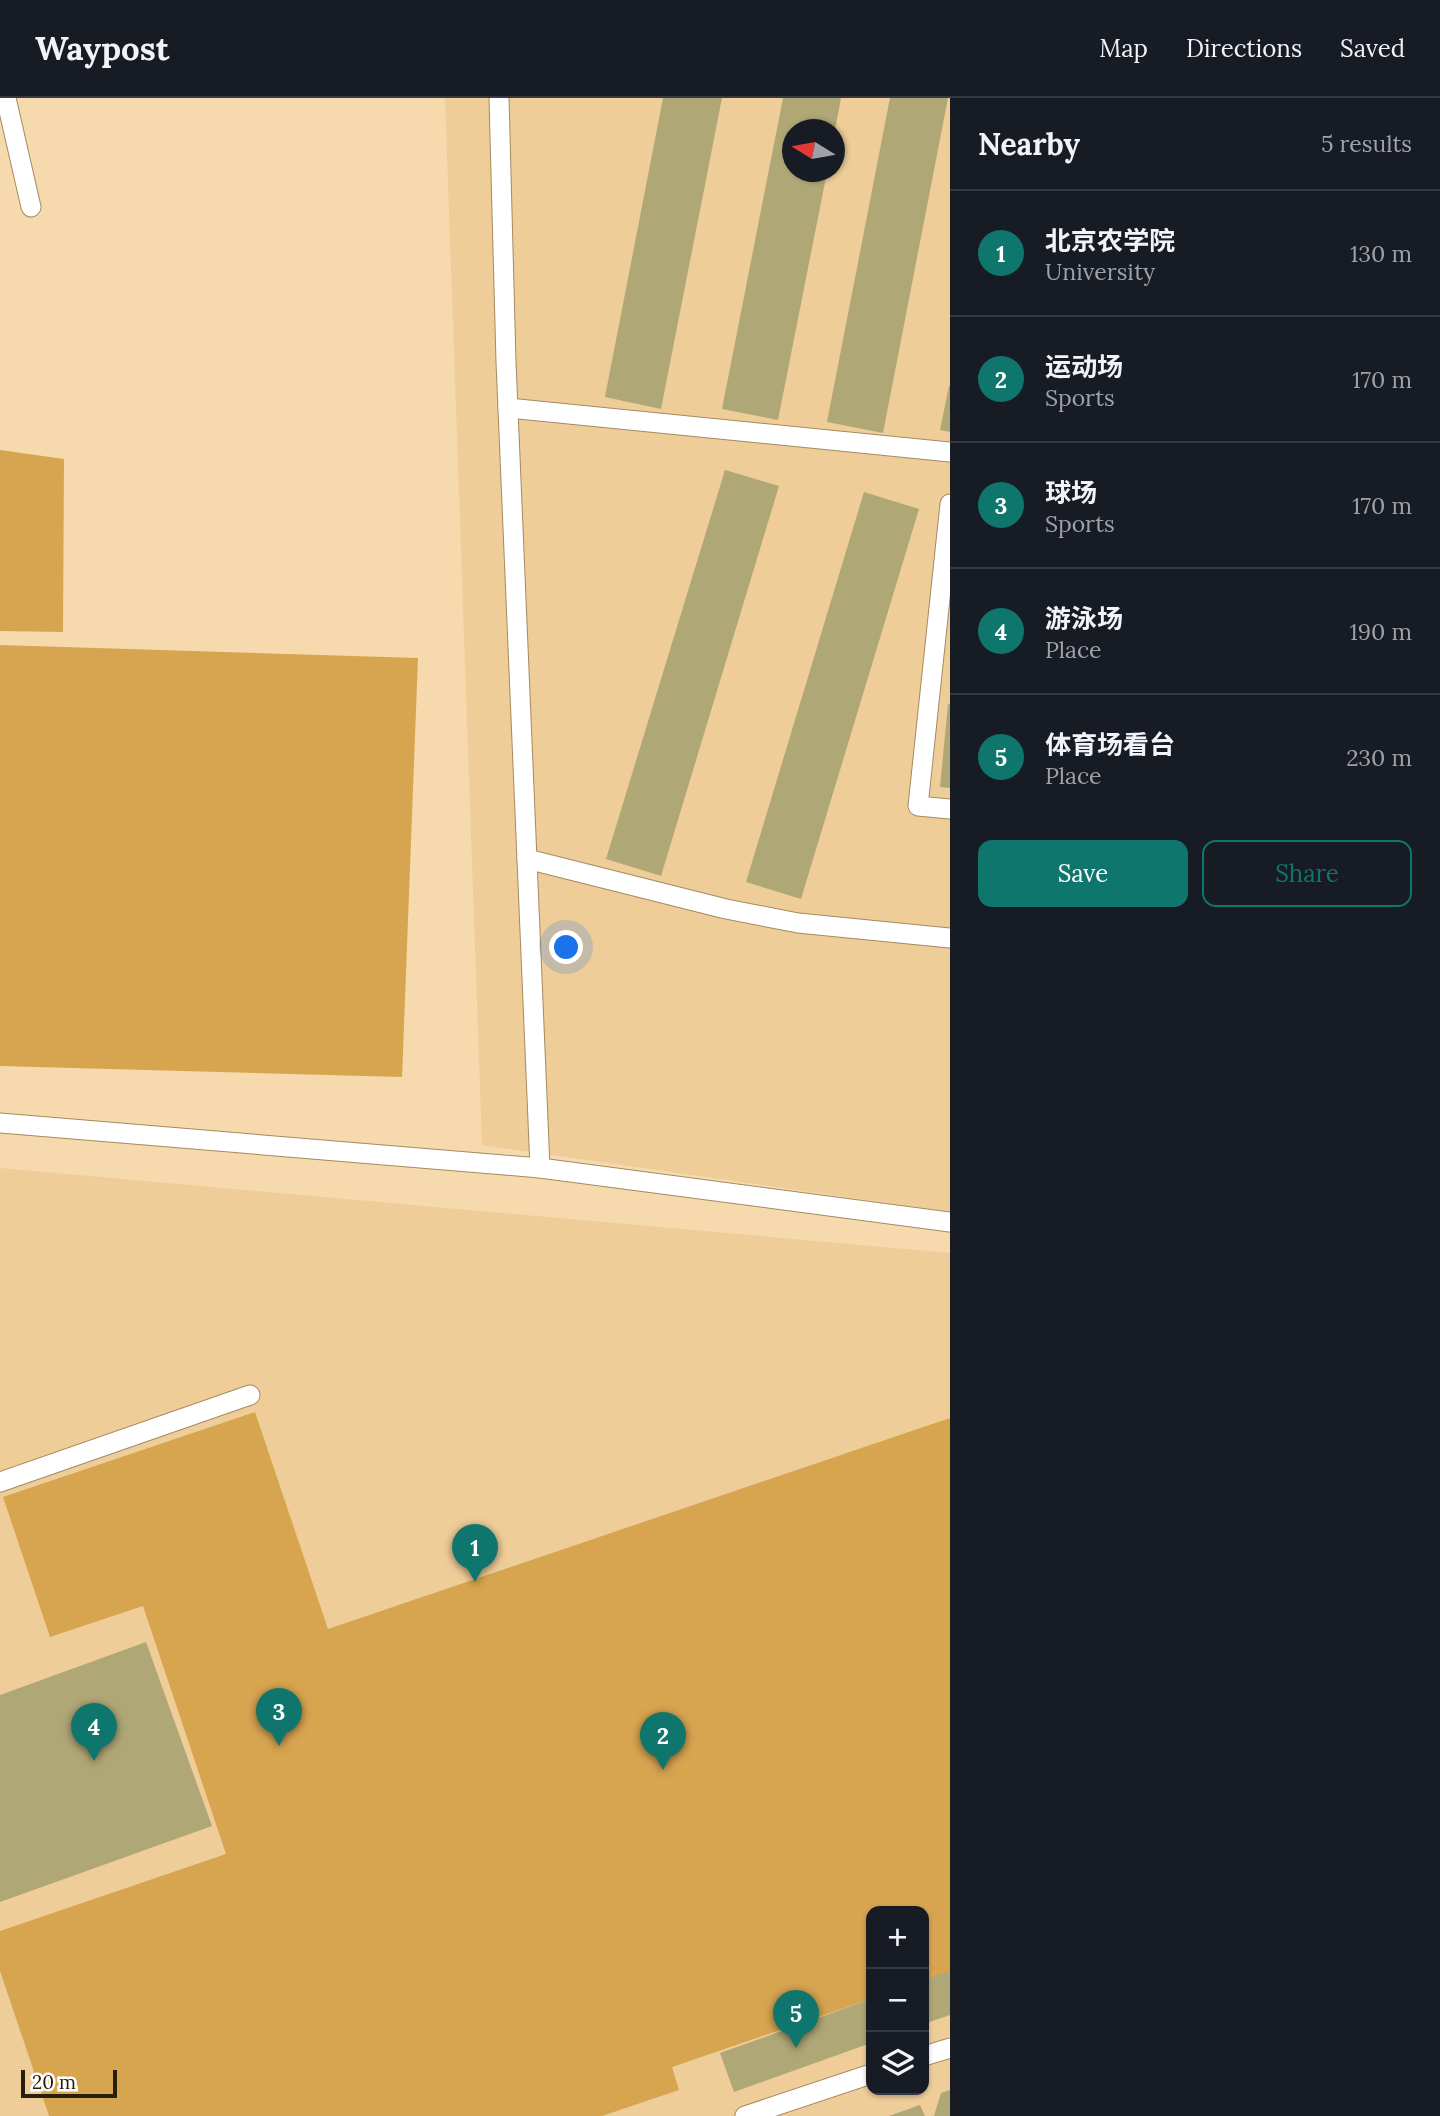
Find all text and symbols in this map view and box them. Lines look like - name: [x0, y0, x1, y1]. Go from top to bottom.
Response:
- text: Waypost: [35, 27, 169, 69]
- text: Map: [1099, 33, 1148, 64]
- text: Directions: [1186, 33, 1302, 64]
- text: Saved: [1340, 33, 1405, 64]
- north arrow: [782, 119, 845, 182]
- text: Nearby: [978, 125, 1080, 163]
- text: 5 results: [1321, 129, 1412, 158]
- text: 北京农学院: [1045, 224, 1175, 257]
- text: 1: [996, 239, 1006, 268]
- text: 130 m: [1350, 239, 1412, 268]
- text: University: [1045, 257, 1155, 286]
- text: 运动场: [1045, 350, 1123, 383]
- text: 2: [995, 365, 1007, 394]
- text: 170 m: [1352, 365, 1412, 394]
- text: Sports: [1045, 383, 1115, 412]
- text: 球场: [1045, 476, 1097, 509]
- text: 3: [995, 491, 1007, 520]
- text: 170 m: [1352, 491, 1412, 520]
- text: Sports: [1045, 509, 1115, 538]
- text: 游泳场: [1045, 602, 1123, 635]
- text: 4: [995, 617, 1007, 646]
- text: 190 m: [1349, 617, 1412, 646]
- text: Place: [1045, 635, 1102, 664]
- text: 体育场看台: [1045, 728, 1175, 761]
- text: 5: [995, 743, 1007, 772]
- text: 230 m: [1346, 743, 1412, 772]
- text: Place: [1045, 761, 1102, 790]
- button: Save: [978, 840, 1188, 907]
- button: Share: [1202, 840, 1412, 907]
- your location: [549, 930, 583, 964]
- pin: 1: [452, 1524, 498, 1582]
- pin: 3: [256, 1688, 302, 1746]
- pin: 4: [71, 1703, 117, 1761]
- pin: 2: [640, 1712, 686, 1770]
- map controls: [866, 1906, 929, 2095]
- button: +: [866, 1906, 929, 1969]
- button: −: [866, 1969, 929, 2032]
- pin: 5: [773, 1990, 819, 2048]
- button: layers: [866, 2032, 929, 2095]
- scale bar: [21, 2067, 117, 2099]
- text: 20 m: [32, 2070, 76, 2094]

